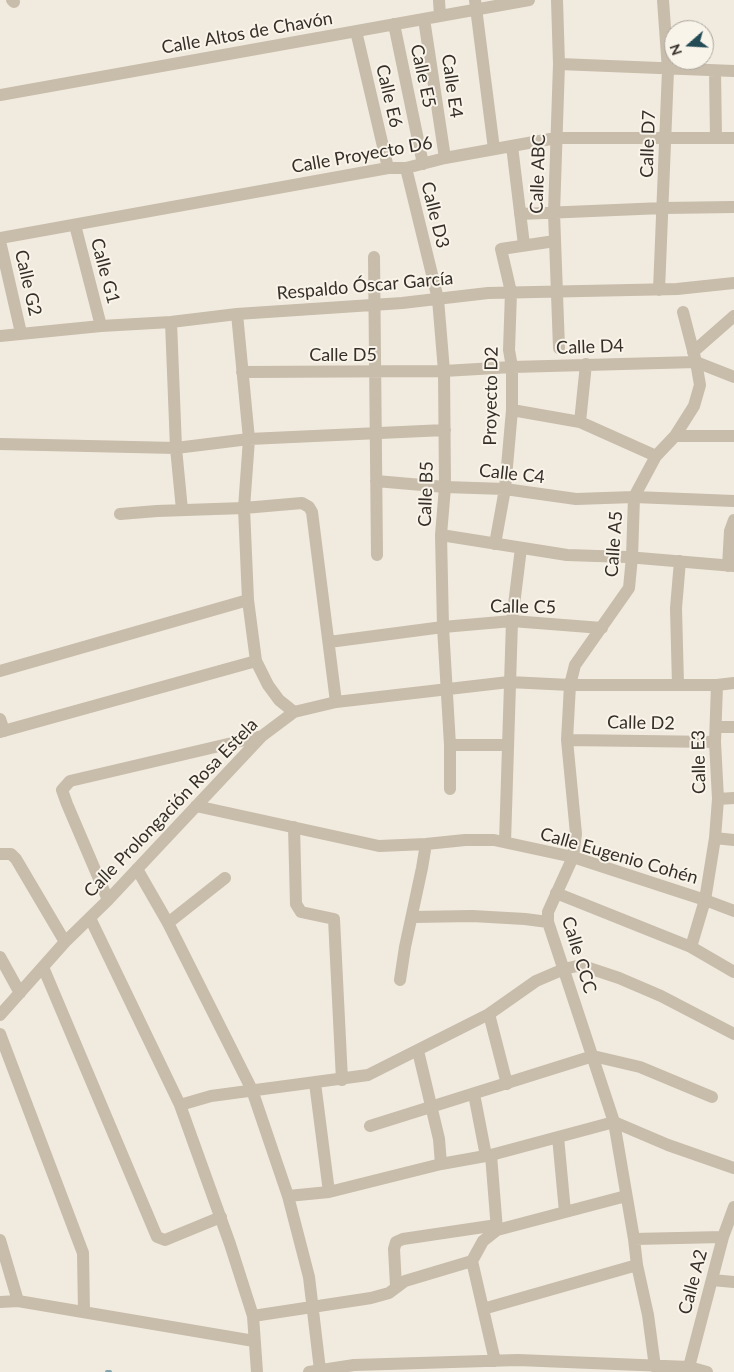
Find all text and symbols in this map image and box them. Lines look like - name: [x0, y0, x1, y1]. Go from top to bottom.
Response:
- street label: Calle Altos de Chavón: [160, 7, 334, 59]
- north arrow: [664, 20, 714, 70]
- street label: Calle E5: [406, 42, 440, 110]
- text: N: [665, 42, 685, 58]
- street label: Calle E4: [437, 53, 467, 119]
- street label: Calle E6: [371, 62, 407, 130]
- street label: Calle D7: [636, 110, 660, 178]
- street label: Calle Proyecto D6: [290, 132, 434, 178]
- street label: Calle ABC: [526, 134, 550, 214]
- street label: Calle D3: [416, 180, 454, 250]
- street label: Calle G1: [86, 236, 124, 306]
- street label: Calle G2: [10, 248, 46, 318]
- street label: Respaldo Óscar García: [276, 268, 454, 304]
- street label: Calle D4: [556, 335, 624, 359]
- street label: Calle D5: [309, 344, 377, 366]
- street label: Proyecto D2: [479, 346, 503, 446]
- street label: Calle C4: [478, 460, 546, 488]
- street label: Calle B5: [414, 461, 438, 527]
- street label: Calle A5: [601, 510, 627, 578]
- street label: Calle C5: [490, 596, 556, 618]
- street label: Calle D2: [607, 712, 675, 734]
- street label: Calle Prolongación Rosa Estela: [80, 714, 262, 902]
- street label: Calle E3: [688, 730, 710, 794]
- street label: Calle Eugenio Cohén: [538, 823, 700, 889]
- street label: Calle CCC: [557, 914, 601, 996]
- street label: Calle A2: [674, 1247, 712, 1317]

